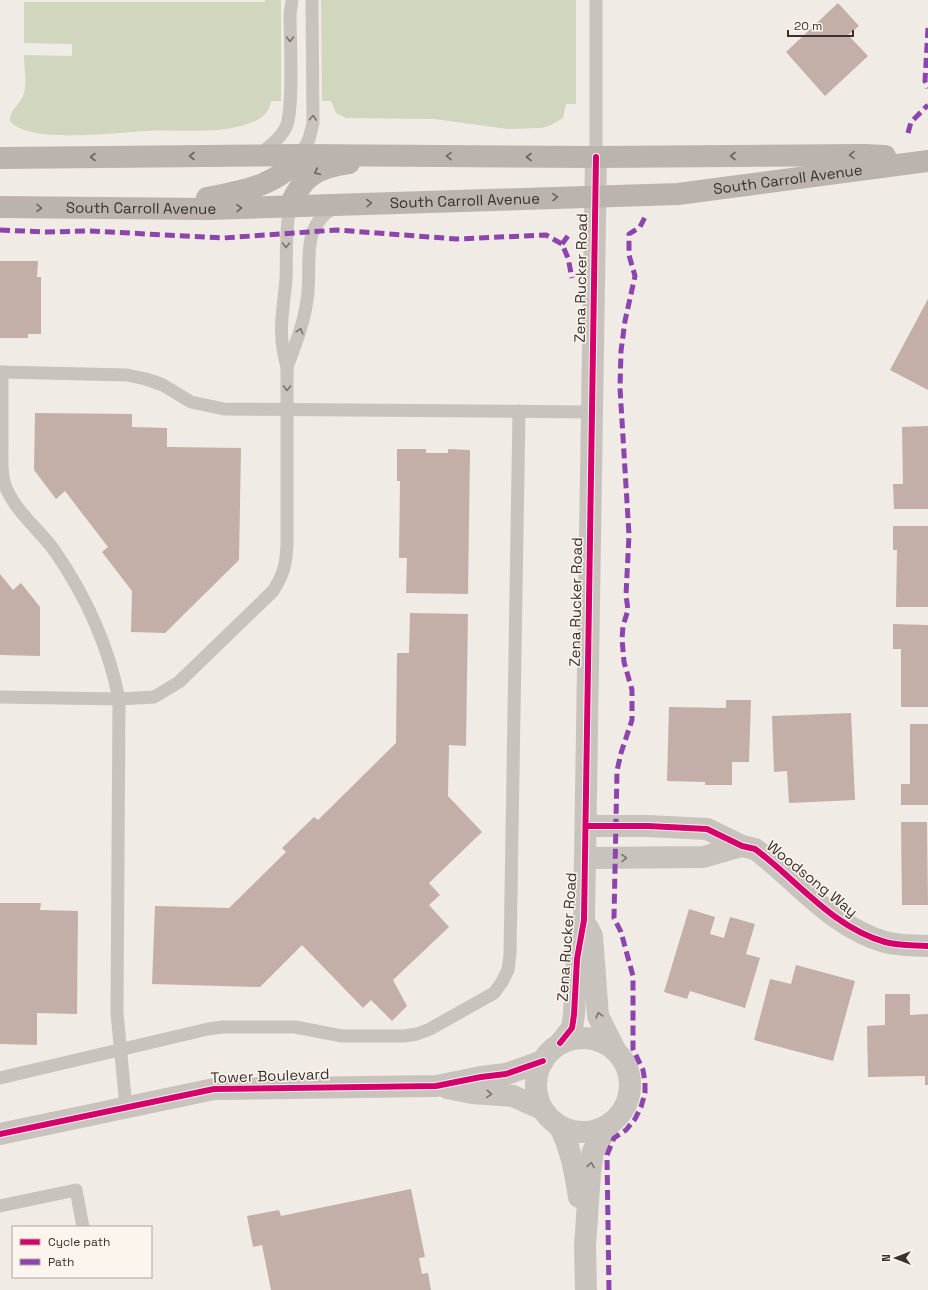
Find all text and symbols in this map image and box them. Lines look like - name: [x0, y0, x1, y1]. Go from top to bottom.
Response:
- scale bar: [788, 12, 853, 38]
- text: 20 m: [794, 18, 822, 34]
- one-way arrow: [286, 36, 294, 42]
- one-way arrow: [309, 115, 318, 121]
- one-way arrow: [849, 151, 855, 159]
- one-way arrow: [189, 152, 195, 160]
- one-way arrow: [446, 152, 452, 160]
- one-way arrow: [730, 152, 736, 160]
- one-way arrow: [90, 153, 96, 161]
- one-way arrow: [526, 153, 532, 161]
- street label: South Carroll Avenue: [712, 160, 864, 198]
- one-way arrow: [313, 167, 321, 175]
- street label: South Carroll Avenue: [389, 188, 540, 212]
- one-way arrow: [552, 193, 558, 202]
- street label: South Carroll Avenue: [66, 198, 217, 218]
- one-way arrow: [366, 199, 372, 207]
- one-way arrow: [36, 203, 42, 212]
- one-way arrow: [236, 204, 242, 212]
- street label: Zena Rucker Road: [570, 213, 591, 343]
- one-way arrow: [282, 242, 291, 248]
- one-way arrow: [295, 327, 304, 334]
- one-way arrow: [283, 385, 291, 391]
- street label: Zena Rucker Road: [565, 537, 586, 667]
- street label: Woodsong Way: [763, 836, 862, 921]
- one-way arrow: [621, 854, 627, 862]
- street label: Zena Rucker Road: [553, 872, 580, 1002]
- one-way arrow: [595, 1011, 604, 1018]
- street label: Tower Boulevard: [210, 1064, 330, 1087]
- one-way arrow: [486, 1090, 492, 1099]
- one-way arrow: [586, 1162, 595, 1168]
- legend: [12, 1226, 152, 1278]
- text: Cycle path: [48, 1234, 110, 1250]
- north arrow: [876, 1238, 916, 1278]
- text: Path: [48, 1254, 74, 1270]
- text: N: [879, 1254, 893, 1262]

